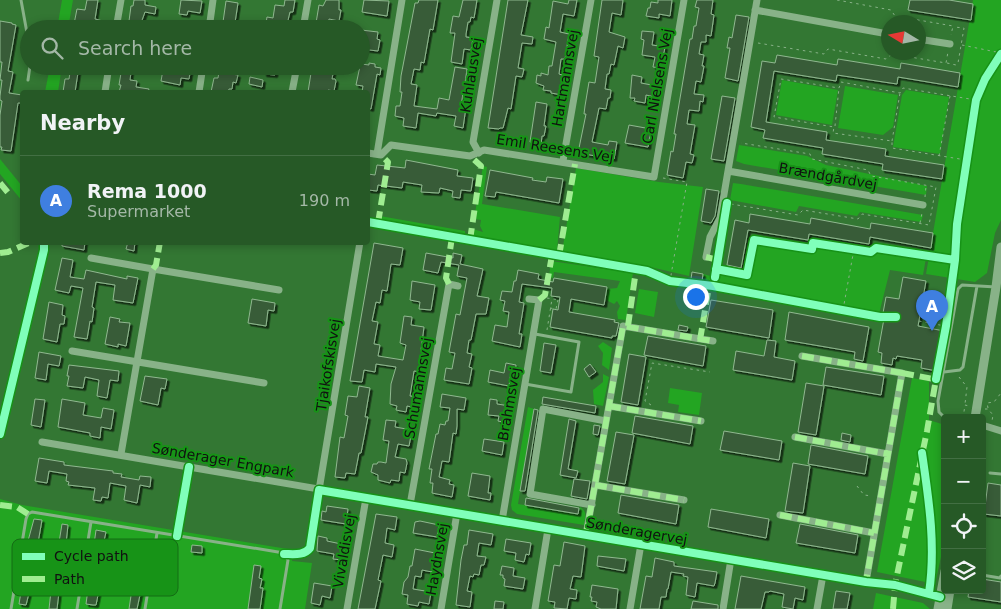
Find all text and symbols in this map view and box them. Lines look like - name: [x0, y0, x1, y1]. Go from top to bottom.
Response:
- north arrow: [881, 15, 926, 60]
- search box: [20, 20, 370, 75]
- street label: Carl Nielsens Vej: [639, 27, 675, 145]
- street label: Hartmannsvej: [549, 28, 581, 128]
- icon: search: [38, 34, 66, 62]
- street label: Kuhlausvej: [457, 36, 485, 114]
- text: Search here: [78, 37, 192, 59]
- text: Nearby: [40, 111, 125, 135]
- street label: Emil Reesens Vej: [495, 131, 615, 165]
- street label: Brændgårdvej: [778, 159, 878, 193]
- text: Rema 1000: [87, 180, 207, 202]
- text: A: [50, 191, 62, 210]
- text: 190 m: [299, 191, 350, 210]
- text: Supermarket: [87, 202, 190, 221]
- your location: [683, 284, 709, 310]
- pin: A: [916, 290, 948, 331]
- street label: Tjaikofskisvej: [313, 318, 343, 413]
- street label: Schumannsvej: [401, 336, 435, 440]
- street label: Brahmsvej: [495, 366, 523, 442]
- map controls: [941, 414, 986, 594]
- button: +: [941, 414, 986, 459]
- street label: Sønderager Engpark: [151, 440, 296, 481]
- button: −: [941, 459, 986, 504]
- button: locate: [941, 504, 986, 549]
- street label: Vivaldisvej: [330, 513, 358, 589]
- street label: Sønderagervej: [585, 514, 689, 548]
- street label: Haydnsvej: [423, 522, 451, 596]
- legend: [12, 539, 178, 596]
- text: Cycle path: [54, 548, 129, 564]
- button: layers: [941, 549, 986, 594]
- text: Path: [54, 571, 85, 587]

